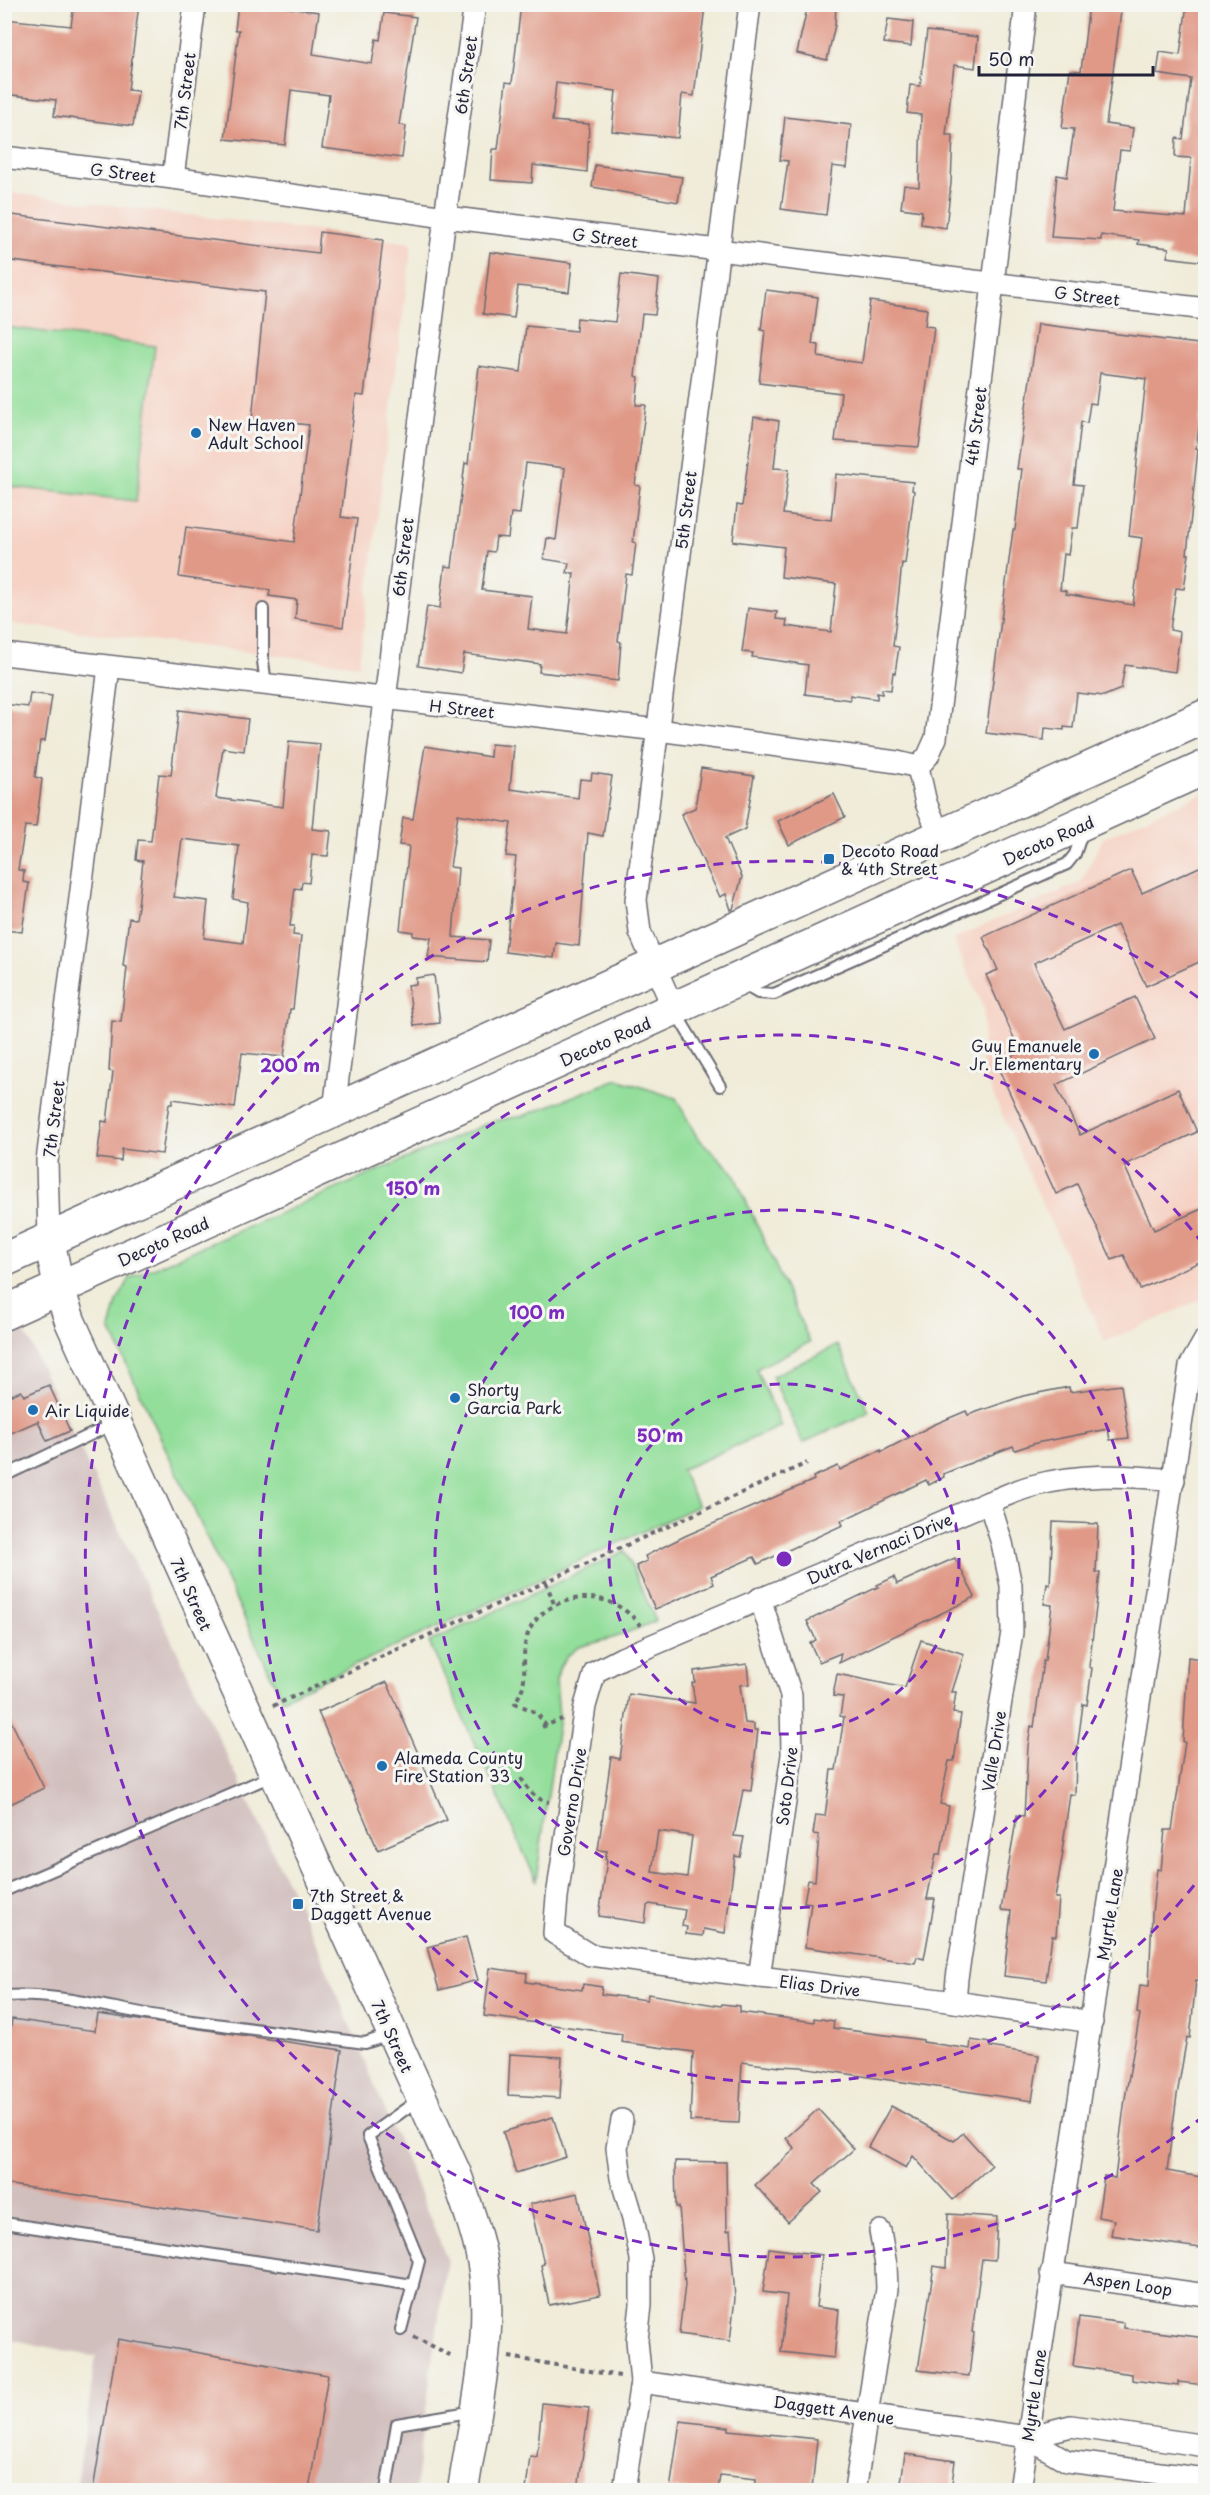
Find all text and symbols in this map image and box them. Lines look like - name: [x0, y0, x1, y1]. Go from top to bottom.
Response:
- street label: 6th Street: [448, 34, 482, 116]
- scale bar: [979, 39, 1153, 77]
- text: 50 m: [988, 45, 1035, 72]
- street label: 7th Street: [167, 51, 201, 131]
- street label: G Street: [89, 156, 158, 188]
- street label: G Street: [571, 221, 640, 253]
- street label: G Street: [1053, 279, 1122, 311]
- street label: 4th Street: [958, 385, 992, 467]
- place label: New Haven Adult School: [208, 412, 304, 454]
- marker: New Haven Adult School: [189, 426, 203, 440]
- street label: 5th Street: [668, 469, 702, 551]
- street label: 6th Street: [385, 516, 419, 598]
- street label: H Street: [428, 693, 496, 723]
- street label: Decoto Road: [998, 809, 1098, 871]
- place label: Decoto Road & 4th Street: [841, 838, 939, 880]
- marker: Decoto Road & 4th Street: [822, 852, 836, 866]
- street label: Decoto Road: [555, 1010, 655, 1072]
- place label: Guy Emanuele Jr. Elementary: [969, 1033, 1082, 1075]
- marker: Guy Emanuele Jr. Elementary: [1087, 1047, 1101, 1061]
- text: 200 m: [260, 1051, 320, 1078]
- street label: 7th Street: [36, 1079, 70, 1159]
- text: 150 m: [386, 1174, 440, 1201]
- street label: Decoto Road: [113, 1210, 213, 1272]
- text: 100 m: [509, 1298, 565, 1325]
- place label: Shorty Garcia Park: [467, 1377, 562, 1419]
- marker: Shorty Garcia Park: [448, 1391, 462, 1405]
- place label: Air Liquide: [45, 1398, 130, 1422]
- marker: Air Liquide: [26, 1403, 40, 1417]
- text: 50 m: [637, 1421, 683, 1448]
- street label: Dutra Vernaci Drive: [802, 1506, 956, 1590]
- centre of rings: [774, 1549, 794, 1569]
- street label: 7th Street: [165, 1554, 219, 1635]
- street label: Valle Drive: [975, 1709, 1011, 1793]
- place label: Alameda County Fire Station 33: [394, 1745, 523, 1787]
- street label: Soto Drive: [769, 1745, 803, 1827]
- street label: Governo Drive: [551, 1746, 591, 1858]
- marker: Alameda County Fire Station 33: [375, 1759, 389, 1773]
- street label: Myrtle Lane: [1090, 1866, 1128, 1962]
- place label: 7th Street & Daggett Avenue: [310, 1883, 432, 1925]
- marker: 7th Street & Daggett Avenue: [291, 1897, 305, 1911]
- street label: Elias Drive: [778, 1968, 862, 2002]
- street label: 7th Street: [366, 1996, 420, 2077]
- street label: Aspen Loop: [1082, 2265, 1174, 2301]
- street label: Myrtle Lane: [1015, 2347, 1051, 2443]
- street label: Daggett Avenue: [772, 2389, 896, 2429]

